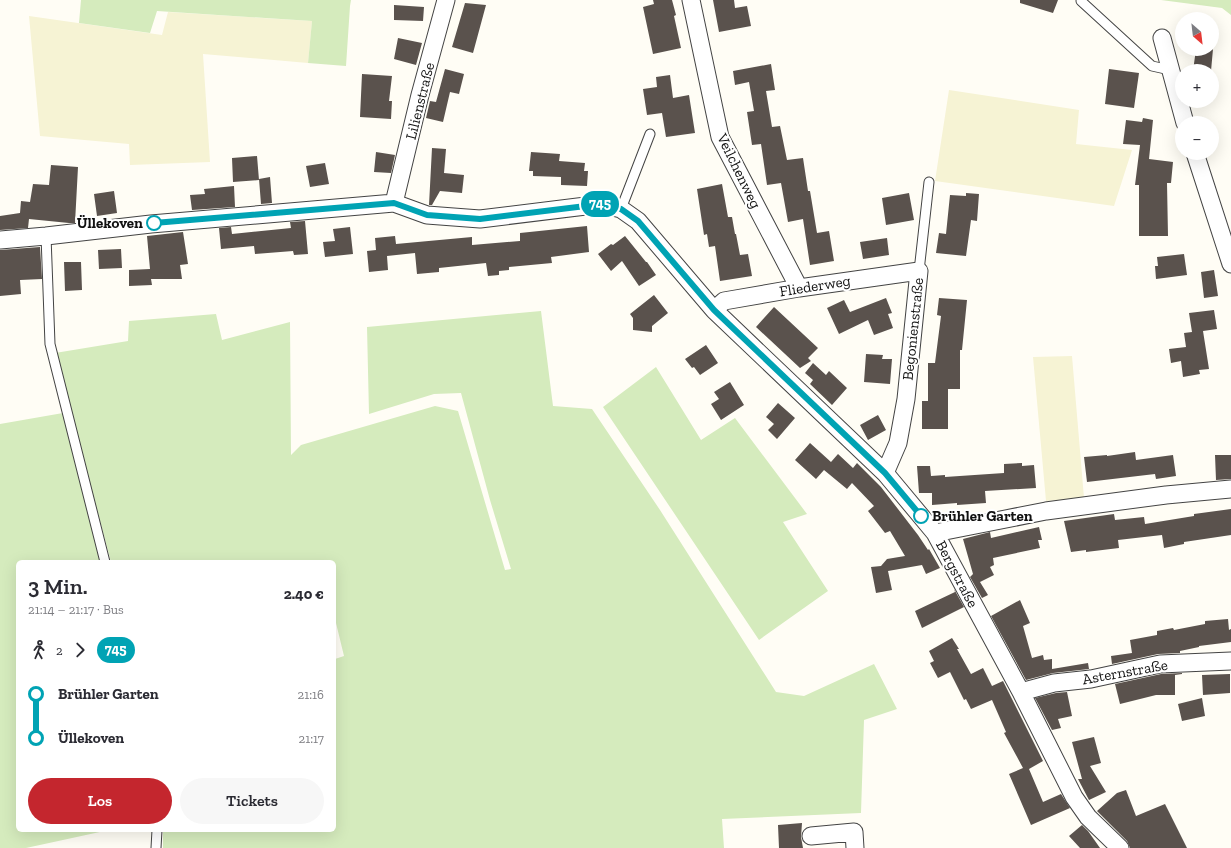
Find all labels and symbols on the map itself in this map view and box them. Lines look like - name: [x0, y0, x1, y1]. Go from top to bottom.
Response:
- north arrow: [1175, 12, 1219, 56]
- street label: Lilienstraße: [402, 61, 438, 141]
- street label: Veilchenweg: [713, 130, 765, 211]
- line badge: 745: [577, 191, 623, 217]
- place label: Üllekoven: [77, 214, 143, 232]
- marker: Üllekoven: [146, 215, 162, 231]
- street label: Fliederweg: [778, 271, 852, 301]
- street label: Begonienstraße: [899, 277, 927, 381]
- place label: Brühler Garten: [932, 507, 1033, 525]
- marker: Brühler Garten: [913, 508, 929, 524]
- street label: Bergstraße: [932, 537, 982, 611]
- street label: Asternstraße: [1081, 656, 1169, 688]

